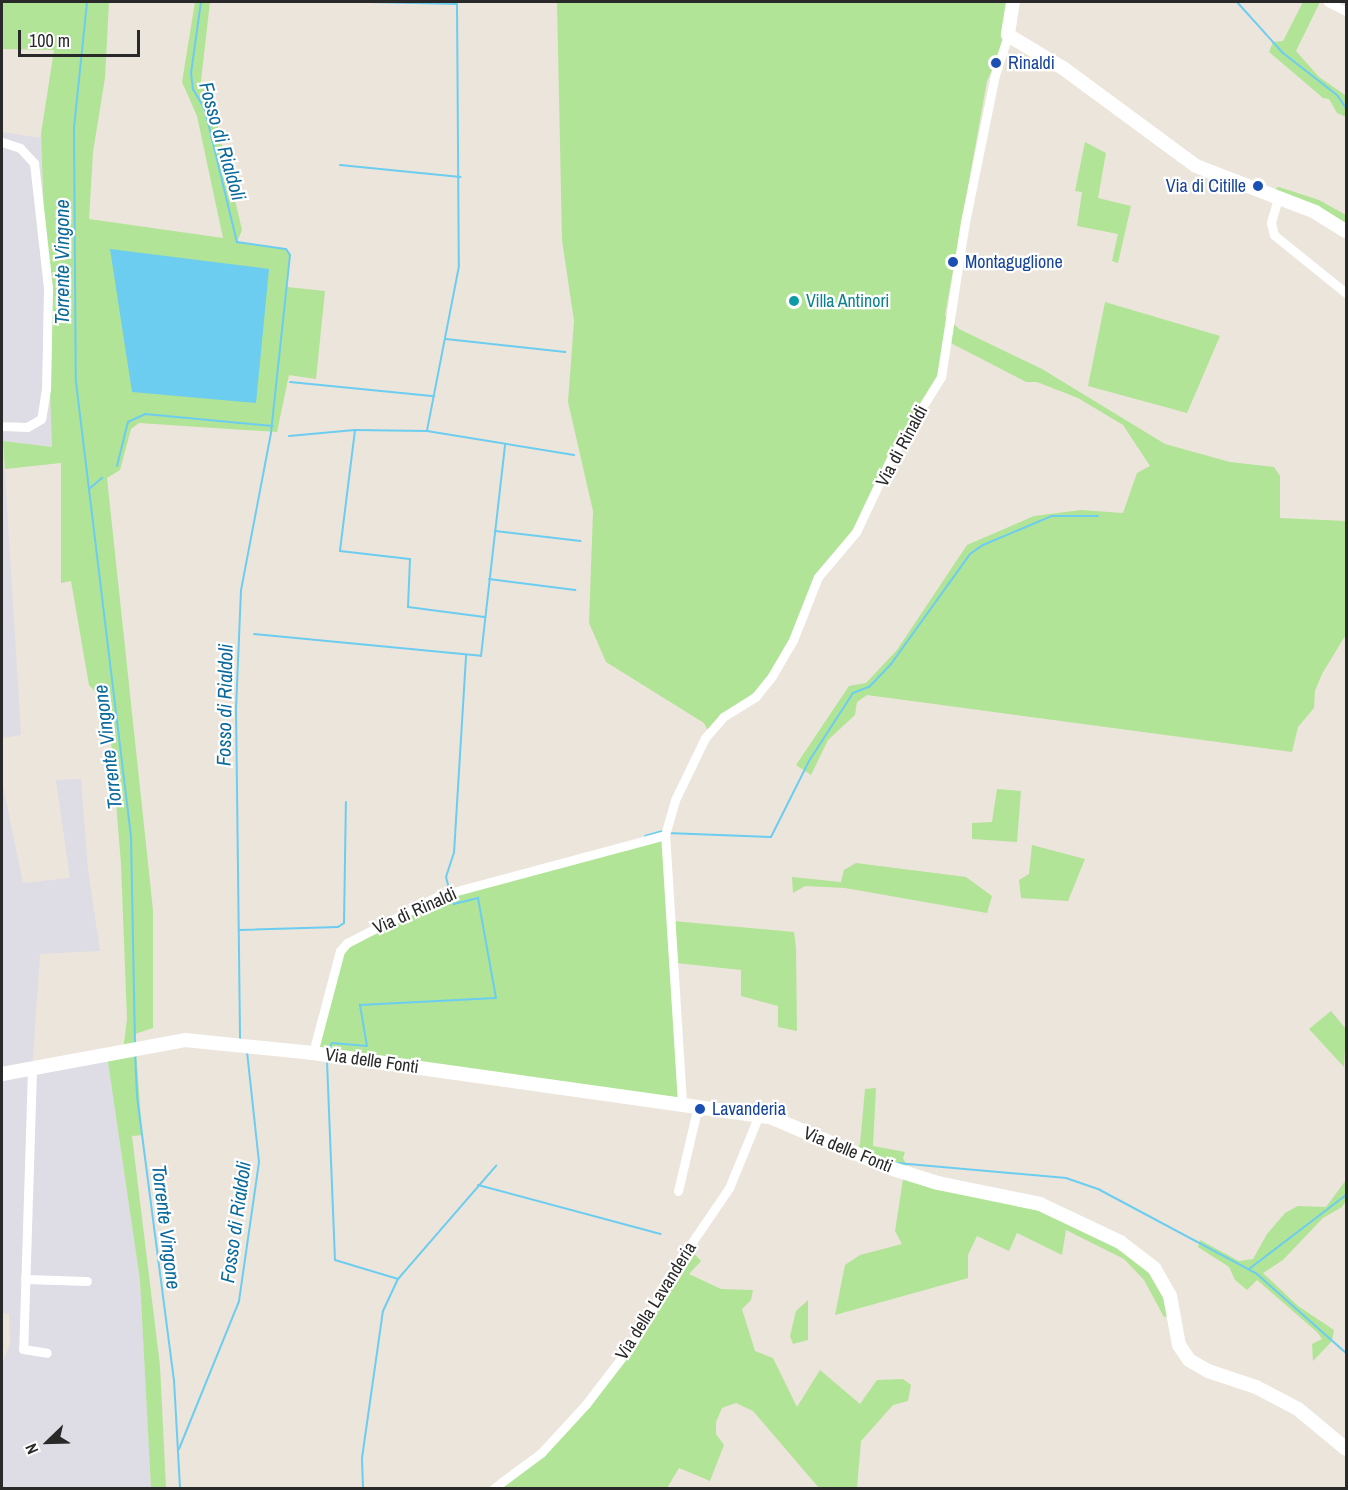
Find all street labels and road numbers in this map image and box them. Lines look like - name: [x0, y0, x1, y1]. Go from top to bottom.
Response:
- street label: Via di Rinaldi: [872, 402, 932, 490]
- street label: Via di Rinaldi: [370, 883, 460, 939]
- street label: Via delle Fonti: [324, 1044, 420, 1078]
- street label: Via delle Fonti: [800, 1122, 896, 1178]
- street label: Via della Lavanderia: [611, 1238, 701, 1364]

